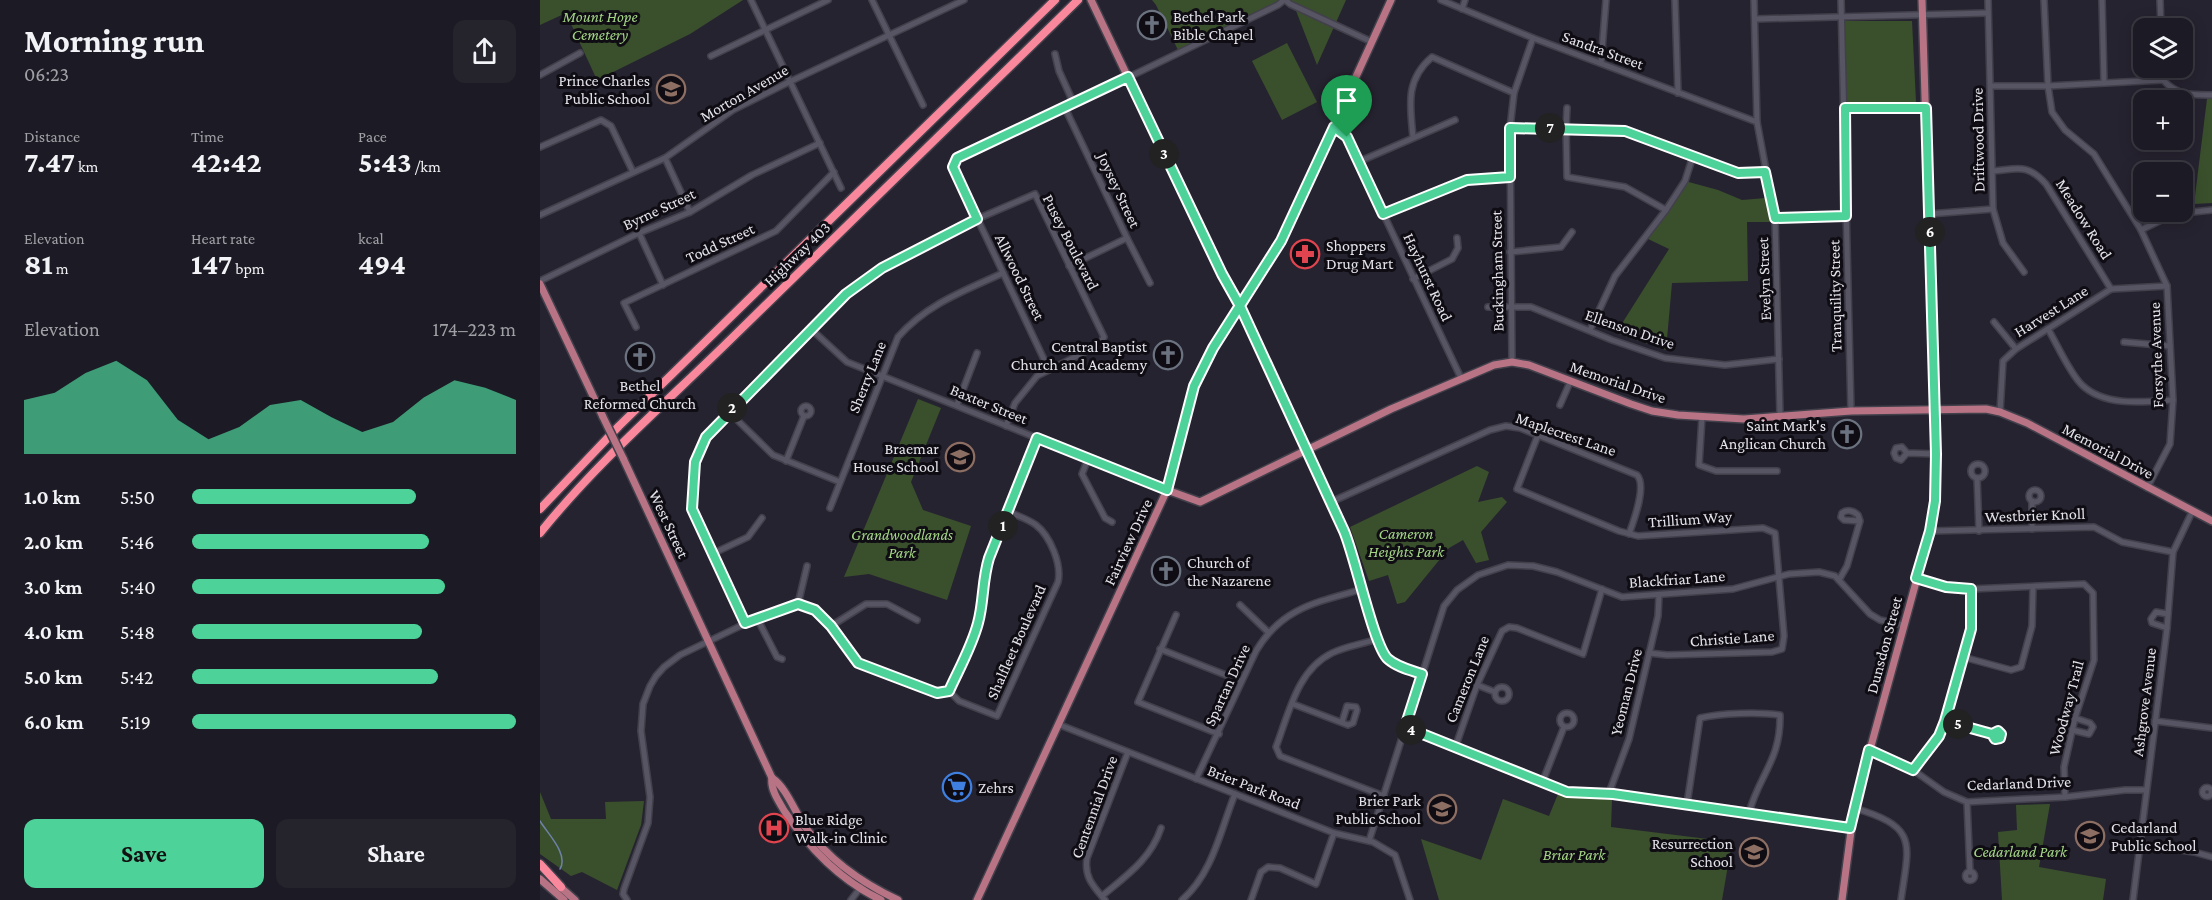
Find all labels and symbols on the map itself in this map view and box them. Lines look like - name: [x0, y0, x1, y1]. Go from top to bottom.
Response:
- park label: Mount Hope Cemetery: [562, 8, 637, 44]
- place label: Bethel Park Bible Chapel: [1173, 8, 1253, 44]
- church icon: Bethel Park Bible Chapel: [1136, 9, 1168, 41]
- street label: Sandra Street: [1560, 27, 1647, 73]
- street label: Morton Avenue: [697, 61, 791, 125]
- place label: Prince Charles Public School: [558, 72, 650, 107]
- school or university icon: Prince Charles Public School: [655, 73, 687, 105]
- pin: [1321, 75, 1372, 137]
- street label: Driftwood Drive: [1969, 88, 1987, 192]
- pin: 7: [1535, 113, 1565, 143]
- pin: 3: [1149, 139, 1179, 169]
- street label: Joysey Street: [1092, 148, 1144, 231]
- street label: Meadow Road: [2053, 176, 2116, 263]
- street label: Byrne Street: [620, 185, 699, 234]
- street label: Pusey Boulevard: [1039, 191, 1103, 294]
- street label: Buckingham Street: [1487, 209, 1508, 332]
- pin: 6: [1915, 217, 1945, 247]
- street label: Highway 403: [761, 218, 834, 290]
- street label: Todd Street: [683, 220, 757, 266]
- street label: Hayhurst Road: [1399, 230, 1456, 325]
- street label: Allwood Street: [992, 231, 1049, 324]
- street label: Evelyn Street: [1754, 236, 1775, 321]
- place label: Shoppers Drug Mart: [1326, 237, 1394, 273]
- pharmacy icon: Shoppers Drug Mart: [1289, 238, 1321, 270]
- street label: Tranquility Street: [1826, 239, 1845, 352]
- street label: Harvest Lane: [2011, 282, 2091, 340]
- street label: Forsythe Avenue: [2146, 302, 2167, 408]
- street label: Ellenson Drive: [1583, 306, 1677, 352]
- place label: Central Baptist Church and Academy: [1011, 338, 1148, 374]
- street label: Sherry Lane: [845, 339, 890, 416]
- church icon: Central Baptist Church and Academy: [1152, 339, 1184, 371]
- church icon: Bethel Reformed Church: [624, 341, 656, 373]
- street label: Memorial Drive: [1568, 358, 1668, 406]
- place label: Bethel Reformed Church: [584, 377, 697, 412]
- street label: Baxter Street: [948, 381, 1031, 427]
- pin: 2: [717, 393, 747, 423]
- street label: Maplecrest Lane: [1513, 409, 1618, 460]
- place label: Saint Mark's Anglican Church: [1720, 417, 1826, 453]
- church icon: Saint Mark's Anglican Church: [1831, 418, 1863, 450]
- street label: Memorial Drive: [2060, 420, 2156, 482]
- place label: Braemar House School: [853, 440, 939, 475]
- school or university icon: Braemar House School: [944, 441, 976, 473]
- street label: West Street: [646, 487, 692, 561]
- street label: Fairview Drive: [1101, 496, 1155, 588]
- street label: Westbrier Knoll: [1984, 505, 2086, 525]
- street label: Trillium Way: [1647, 508, 1733, 531]
- pin: 1: [988, 511, 1018, 541]
- park label: Cameron Heights Park: [1368, 525, 1445, 561]
- park label: Grandwoodlands Park: [851, 526, 953, 561]
- place label: Church of the Nazarene: [1187, 554, 1271, 589]
- church icon: Church of the Nazarene: [1150, 555, 1182, 587]
- street label: Blackfriar Lane: [1628, 567, 1726, 591]
- street label: Shalfleet Boulevard: [983, 582, 1049, 702]
- street label: Dunsdon Street: [1863, 594, 1905, 695]
- street label: Christie Lane: [1689, 627, 1775, 649]
- street label: Cameron Lane: [1442, 633, 1492, 725]
- street label: Spartan Drive: [1201, 642, 1254, 729]
- street label: Yeoman Drive: [1607, 647, 1645, 737]
- street label: Ashgrove Avenue: [2129, 647, 2160, 757]
- street label: Woodway Trail: [2045, 659, 2088, 758]
- pin: 5: [1943, 709, 1973, 739]
- pin: 4: [1396, 715, 1426, 745]
- street label: Centennial Drive: [1068, 753, 1120, 861]
- street label: Brier Park Road: [1205, 761, 1303, 813]
- supermarket icon: Zehrs: [941, 771, 973, 803]
- street label: Cedarland Drive: [1967, 773, 2071, 793]
- place label: Zehrs: [978, 779, 1014, 796]
- place label: Brier Park Public School: [1336, 792, 1421, 827]
- school or university icon: Brier Park Public School: [1426, 793, 1458, 825]
- place label: Blue Ridge Walk-in Clinic: [795, 811, 887, 846]
- hospital icon: Blue Ridge Walk-in Clinic: [758, 812, 790, 844]
- place label: Cedarland Public School: [2111, 819, 2196, 854]
- school or university icon: Cedarland Public School: [2074, 820, 2106, 852]
- place label: Resurrection School: [1652, 835, 1733, 870]
- school or university icon: Resurrection School: [1738, 836, 1770, 868]
- park label: Cedarland Park: [1973, 843, 2068, 860]
- park label: Briar Park: [1543, 846, 1606, 863]

